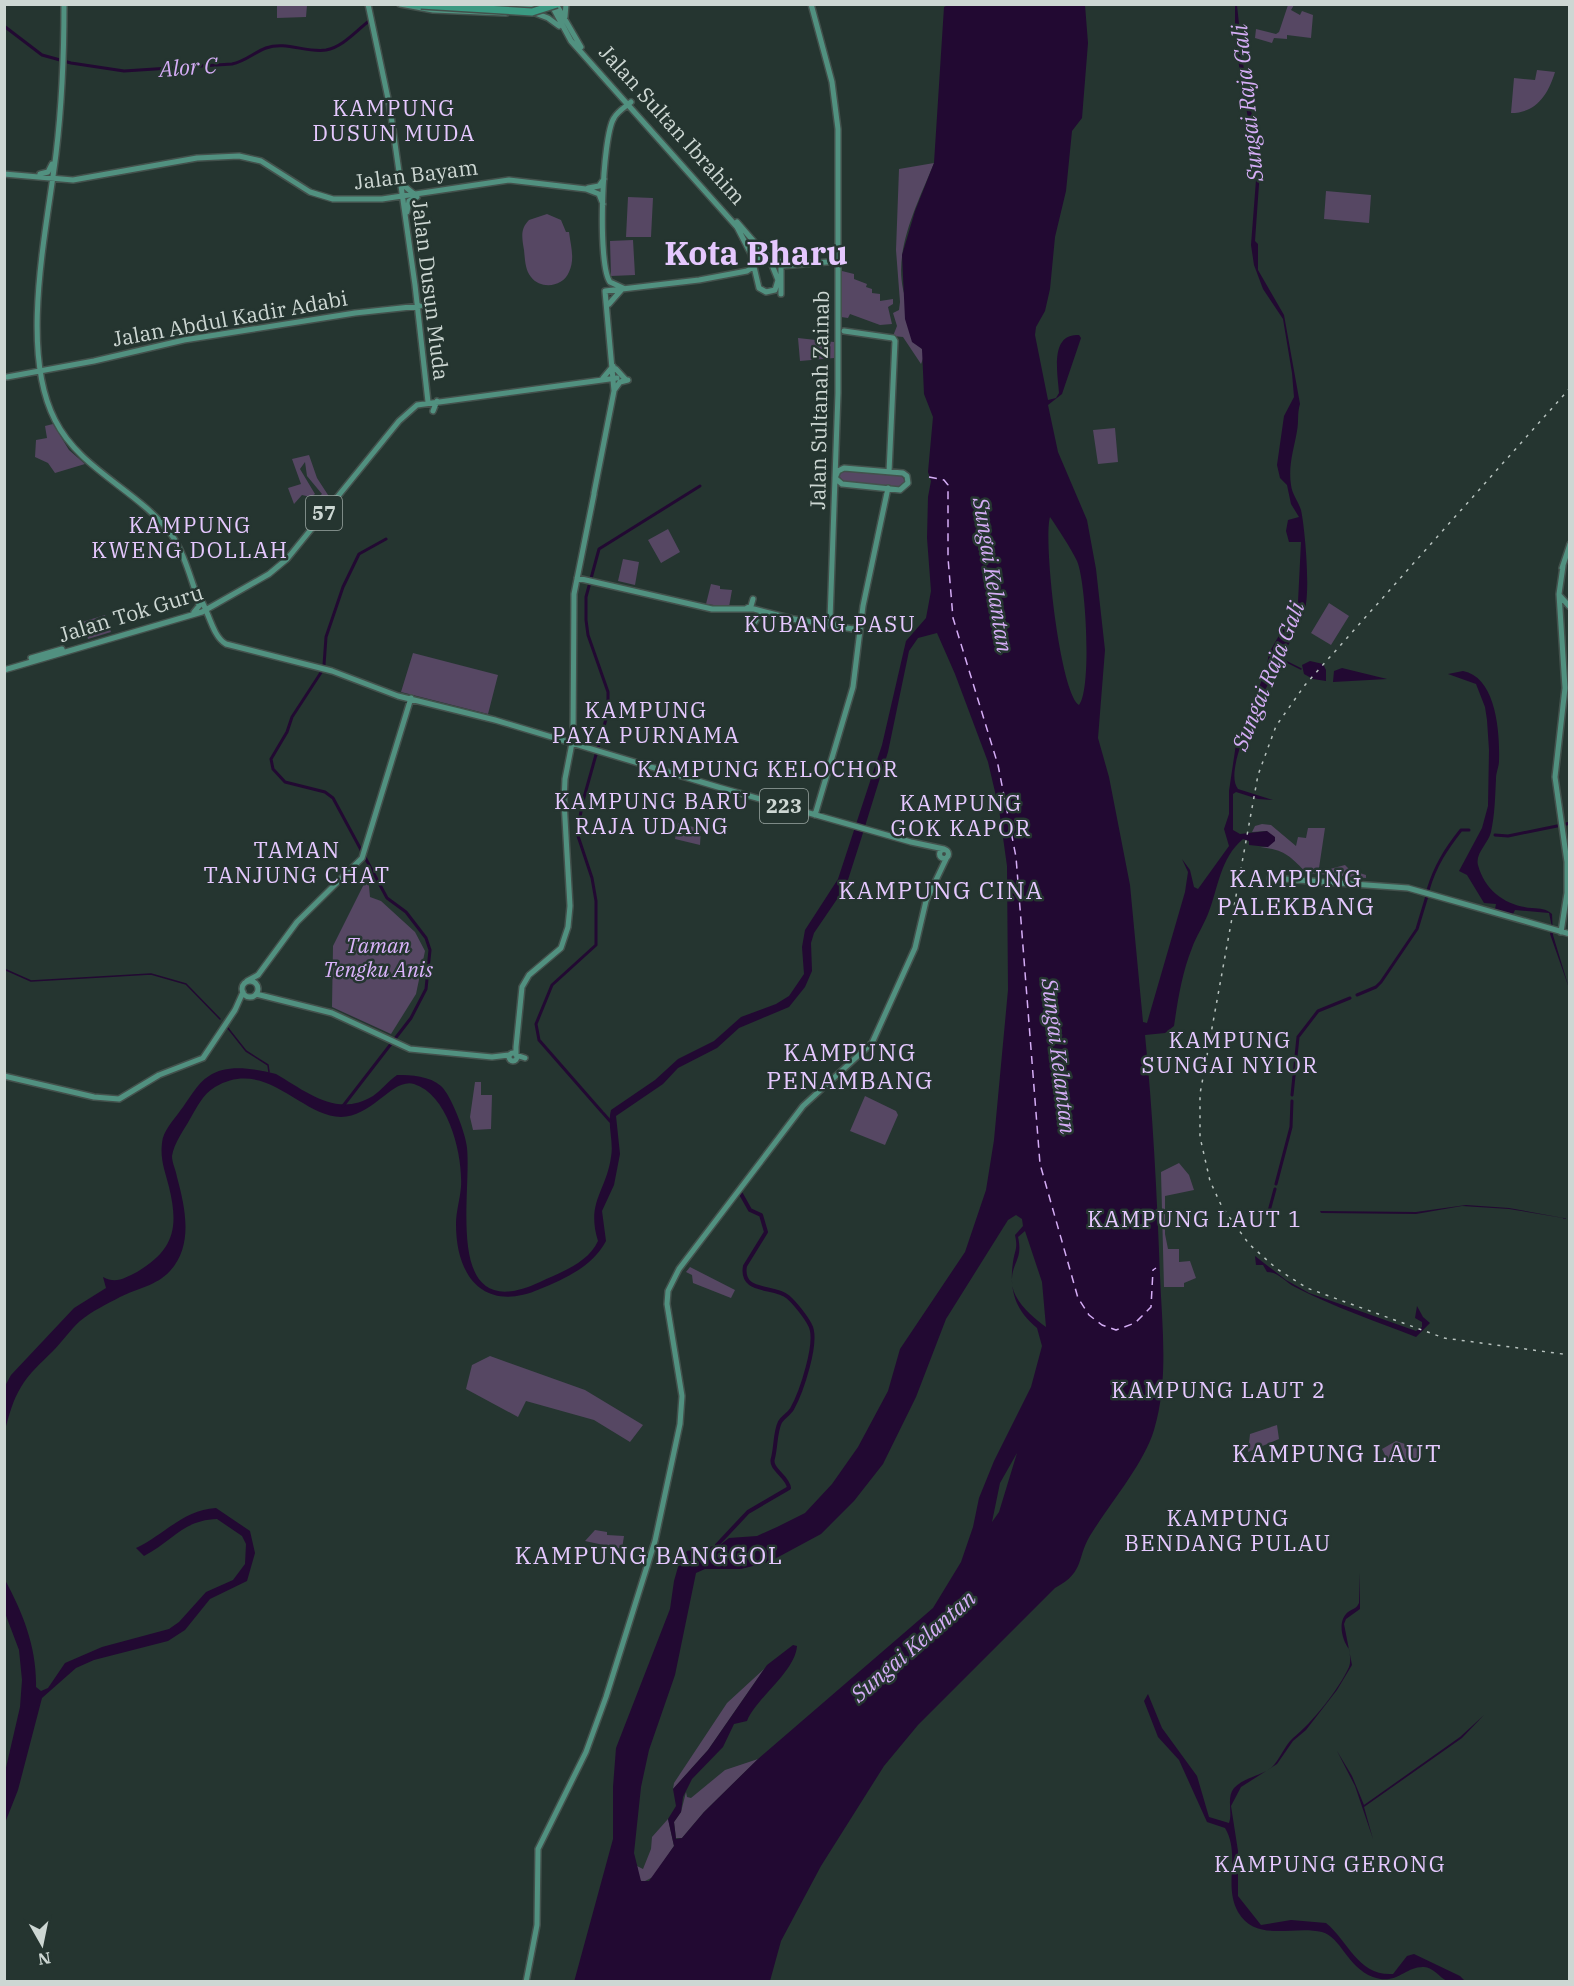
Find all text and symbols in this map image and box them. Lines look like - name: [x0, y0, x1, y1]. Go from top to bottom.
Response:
- water label: Sungai Raja Gali: [1224, 23, 1269, 184]
- street label: Jalan Sultan Ibrahim: [593, 38, 752, 210]
- water label: Alor C: [156, 50, 220, 83]
- district label: KAMPUNG DUSUN MUDA: [312, 93, 476, 147]
- street label: Jalan Bayam: [352, 153, 480, 196]
- street label: Jalan Dusun Muda: [406, 198, 456, 382]
- district label: Kota Bharu: [664, 231, 848, 274]
- street label: Jalan Abdul Kadir Adabi: [110, 284, 350, 352]
- street label: Jalan Sultanah Zainab: [803, 290, 835, 510]
- water label: Sungai Kelantan: [967, 494, 1020, 655]
- road number: 57: [306, 496, 342, 530]
- district label: KAMPUNG KWENG DOLLAH: [91, 510, 289, 564]
- street label: Jalan Tok Guru: [55, 578, 206, 648]
- water label: Sungai Raja Gali: [1224, 597, 1311, 755]
- district label: KUBANG PASU: [744, 609, 916, 638]
- district label: KAMPUNG PAYA PURNAMA: [552, 695, 740, 749]
- district label: KAMPUNG KELOCHOR: [637, 754, 899, 783]
- district label: KAMPUNG BARU RAJA UDANG: [554, 786, 750, 840]
- district label: KAMPUNG GOK KAPOR: [890, 788, 1032, 842]
- road number: 223: [760, 789, 808, 823]
- district label: TAMAN TANJUNG CHAT: [203, 835, 391, 889]
- district label: KAMPUNG PALEKBANG: [1217, 862, 1375, 922]
- district label: KAMPUNG CINA: [838, 874, 1044, 906]
- park label: Taman Tengku Anis: [323, 931, 433, 983]
- water label: Sungai Kelantan: [1035, 975, 1084, 1136]
- district label: KAMPUNG SUNGAI NYIOR: [1142, 1025, 1318, 1079]
- district label: KAMPUNG PENAMBANG: [766, 1036, 934, 1096]
- district label: KAMPUNG LAUT 1: [1087, 1204, 1303, 1233]
- district label: KAMPUNG LAUT 2: [1111, 1375, 1327, 1404]
- district label: KAMPUNG LAUT: [1232, 1437, 1442, 1469]
- district label: KAMPUNG BENDANG PULAU: [1124, 1503, 1332, 1557]
- district label: KAMPUNG BANGGOL: [515, 1539, 783, 1571]
- water label: Sungai Kelantan: [843, 1583, 982, 1709]
- district label: KAMPUNG GERONG: [1214, 1849, 1446, 1878]
- north arrow: [12, 1914, 72, 1974]
- text: N: [37, 1948, 52, 1970]

